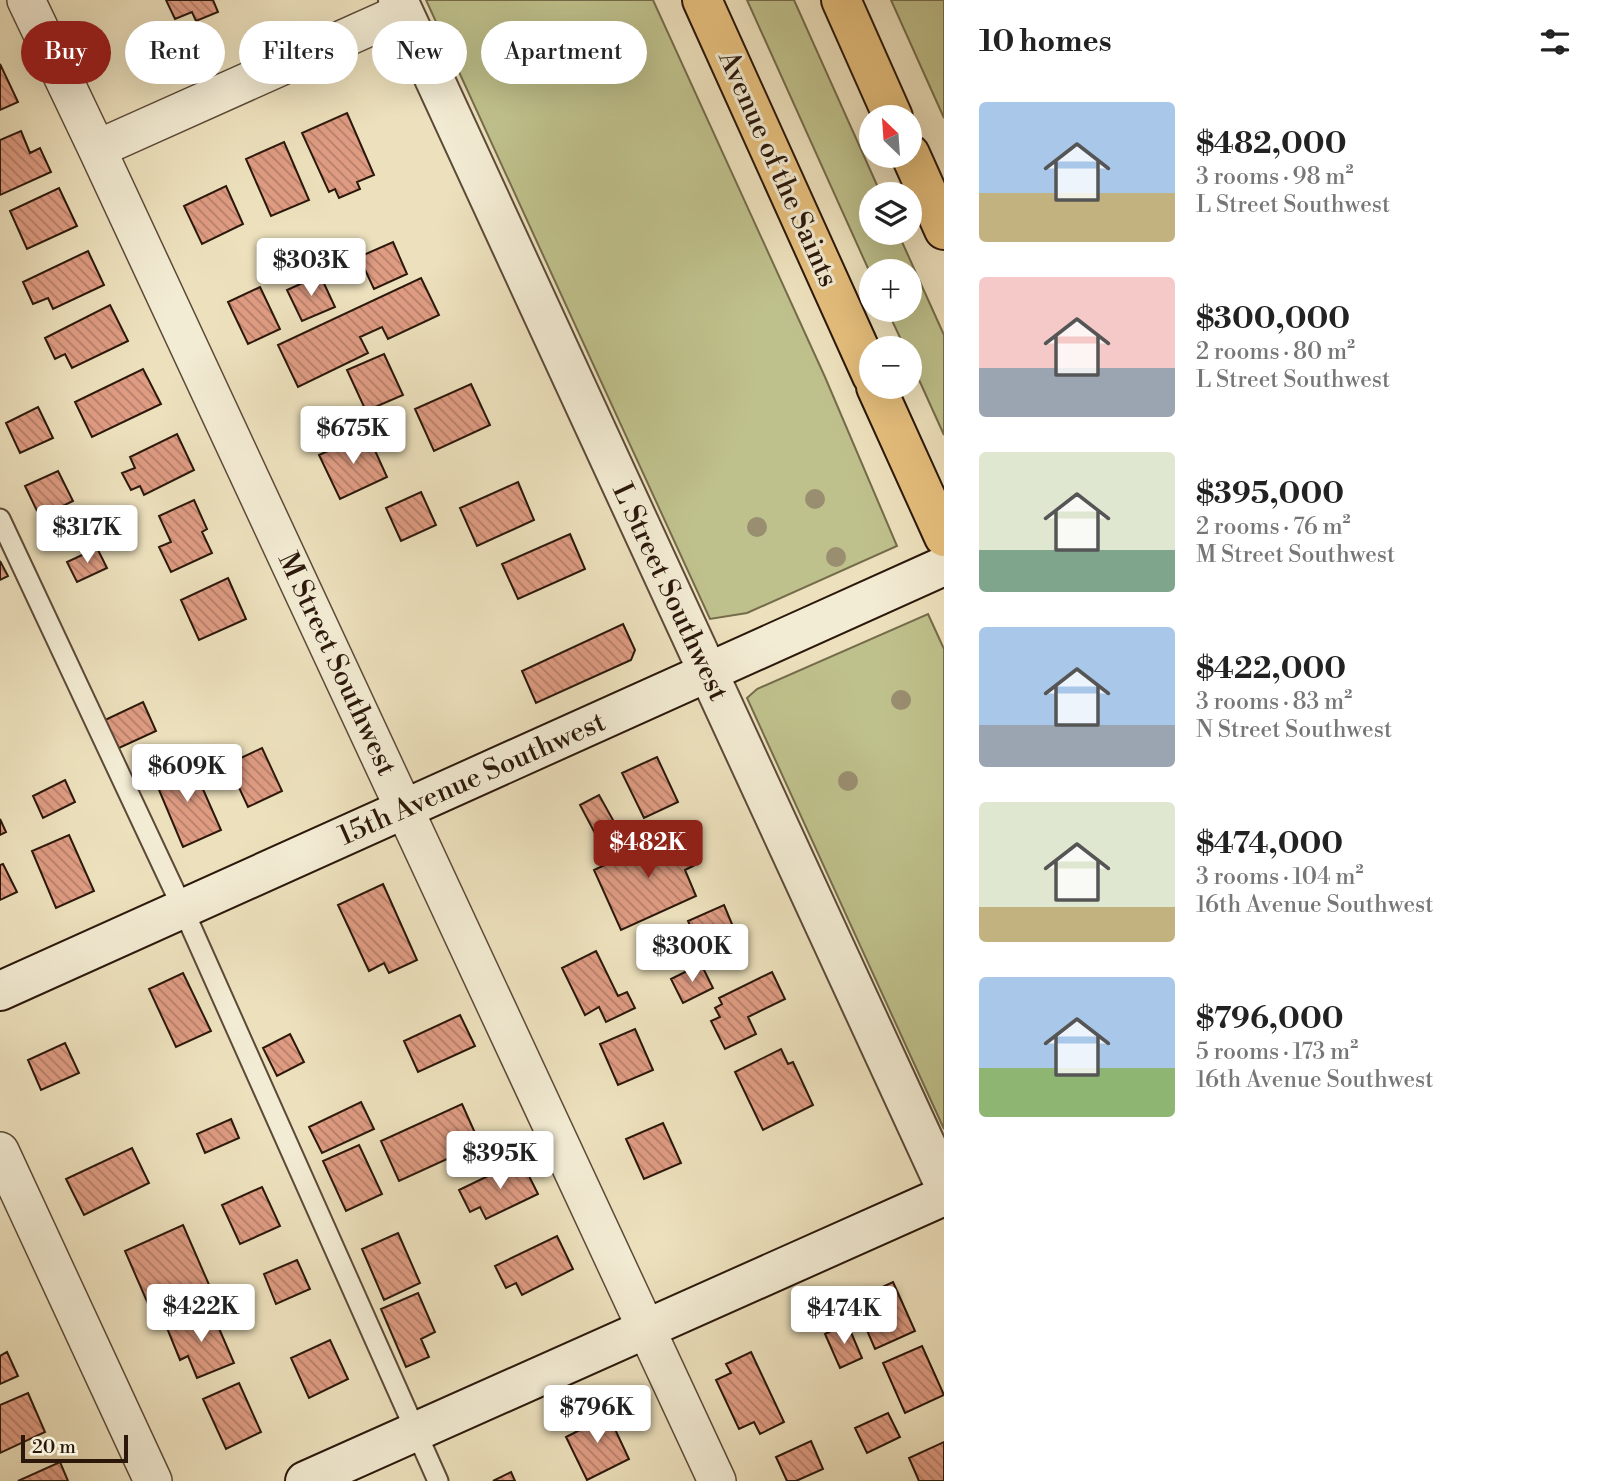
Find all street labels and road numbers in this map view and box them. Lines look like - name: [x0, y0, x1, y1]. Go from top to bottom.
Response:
- street label: Avenue of the Saints: [710, 45, 846, 292]
- street label: L Street Southwest: [604, 477, 736, 707]
- street label: M Street Southwest: [270, 547, 404, 781]
- street label: 15th Avenue Southwest: [333, 704, 611, 854]

